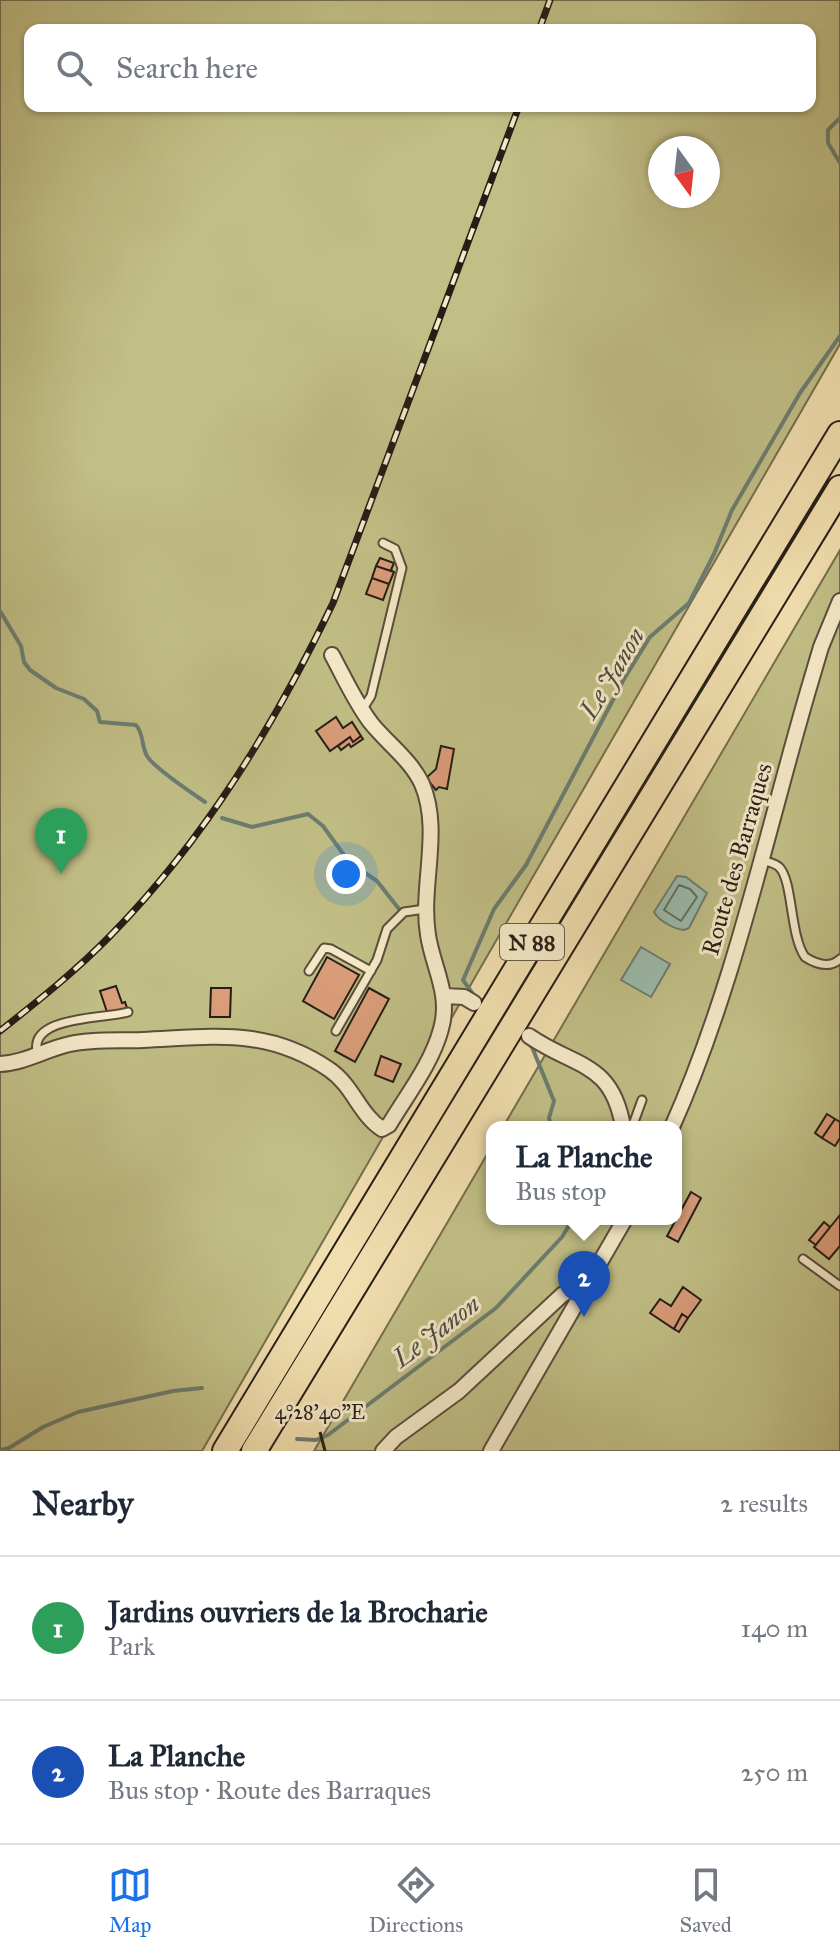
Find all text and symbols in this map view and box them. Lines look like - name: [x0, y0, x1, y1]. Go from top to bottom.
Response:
- search box: [24, 24, 816, 112]
- icon: search: [52, 46, 96, 90]
- text: Search here: [116, 50, 258, 86]
- north arrow: [648, 136, 720, 208]
- water label: Le Janon: [572, 621, 652, 725]
- street label: Route des Barraques: [695, 759, 779, 959]
- pin: 1: [35, 808, 87, 874]
- your location: [326, 854, 366, 894]
- road number: N 88: [500, 924, 564, 960]
- popup: [486, 1121, 682, 1225]
- text: La Planche: [515, 1139, 653, 1175]
- text: Bus stop: [515, 1175, 607, 1207]
- pin: 2: [558, 1251, 610, 1317]
- water label: Le Janon: [385, 1288, 486, 1375]
- text: 4°28'40"E: [275, 1400, 365, 1424]
- text: Nearby: [32, 1483, 134, 1524]
- text: 2 results: [720, 1487, 808, 1519]
- text: Jardins ouvriers de la Brocharie: [108, 1594, 488, 1630]
- text: 1: [53, 1612, 63, 1644]
- text: 140 m: [741, 1612, 808, 1644]
- text: Park: [108, 1630, 155, 1662]
- text: La Planche: [108, 1738, 245, 1774]
- text: 2: [52, 1756, 64, 1788]
- text: 250 m: [741, 1756, 808, 1788]
- text: Bus stop · Route des Barraques: [108, 1774, 431, 1806]
- tab: Map: [108, 1863, 152, 1938]
- tab: Directions: [368, 1863, 463, 1938]
- tab: Saved: [680, 1863, 732, 1938]

